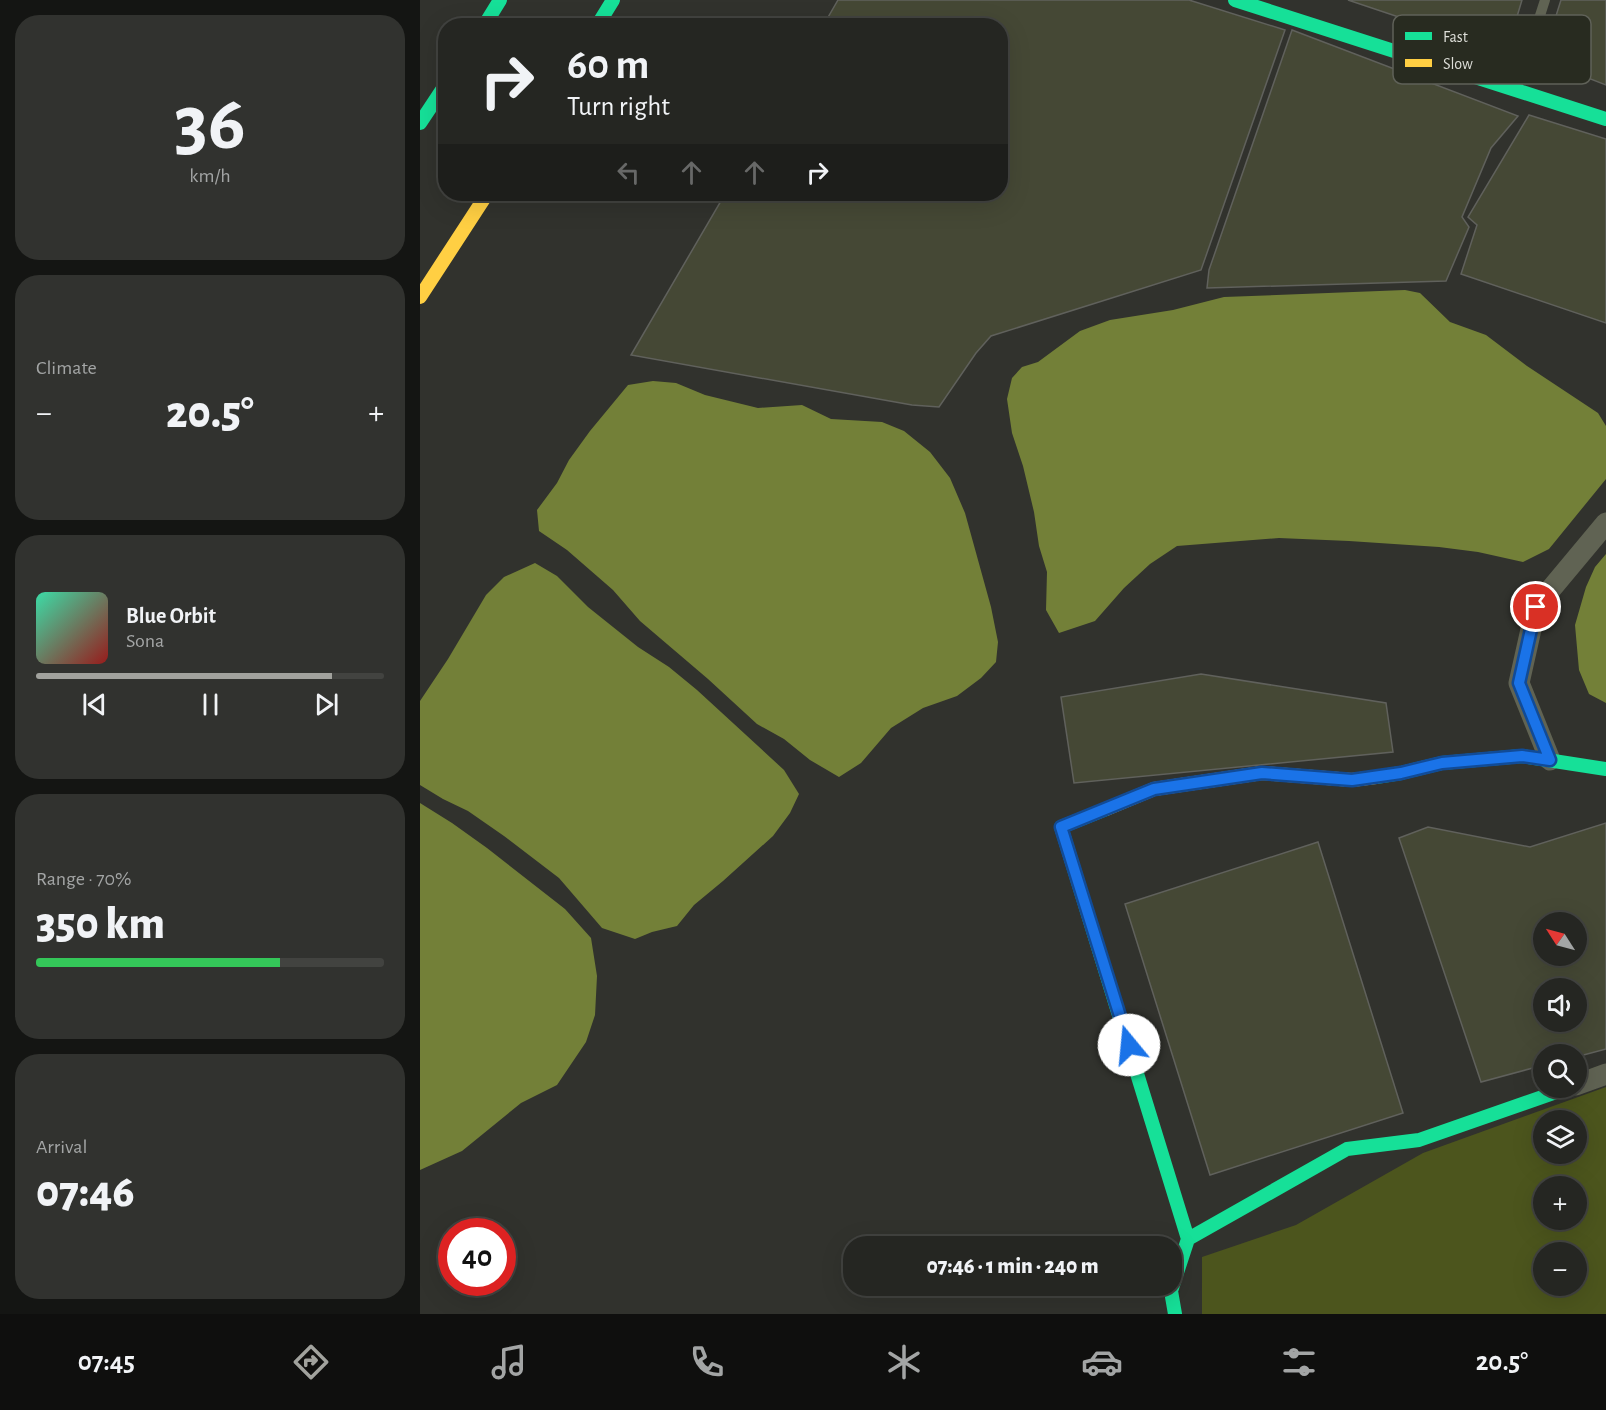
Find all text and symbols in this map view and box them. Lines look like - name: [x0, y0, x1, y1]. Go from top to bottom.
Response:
- legend: [1393, 15, 1591, 84]
- text: Fast: [1443, 29, 1468, 45]
- icon: right: [468, 42, 546, 120]
- text: 60 m: [567, 44, 649, 86]
- text: Slow: [1443, 56, 1473, 72]
- text: 36: [174, 86, 246, 164]
- text: Turn right: [567, 93, 670, 120]
- icon: left: [612, 156, 645, 189]
- icon: ahead: [675, 156, 708, 189]
- icon: ahead: [738, 156, 771, 189]
- icon: right: [801, 156, 834, 189]
- text: km/h: [189, 166, 231, 186]
- text: Climate: [36, 358, 97, 378]
- text: 20.5°: [166, 391, 254, 436]
- text: −: [36, 397, 52, 430]
- text: +: [368, 397, 384, 430]
- pin: [1510, 581, 1561, 632]
- icon: arrive: [1519, 590, 1552, 623]
- text: Blue Orbit: [126, 605, 216, 627]
- text: Sona: [126, 631, 164, 651]
- icon: previous: [78, 688, 111, 721]
- icon: pause: [194, 688, 227, 721]
- icon: next: [310, 688, 343, 721]
- text: Range · 70%: [36, 869, 132, 889]
- text: 350 km: [36, 902, 165, 947]
- north arrow: [1533, 912, 1587, 966]
- map controls: [1533, 912, 1587, 1296]
- button: sound: [1533, 978, 1587, 1032]
- position arrow: [1097, 1013, 1161, 1077]
- button: search: [1533, 1044, 1587, 1098]
- button: layers: [1533, 1110, 1587, 1164]
- text: Arrival: [36, 1137, 87, 1157]
- text: 07:46: [36, 1170, 135, 1215]
- button: +: [1533, 1176, 1587, 1230]
- speed limit sign: 40: [438, 1218, 516, 1296]
- button: −: [1533, 1242, 1587, 1296]
- text: 07:46 · 1 min · 240 m: [926, 1255, 1099, 1277]
- icon: directions: [290, 1341, 332, 1383]
- icon: music: [488, 1341, 530, 1383]
- icon: phone: [686, 1341, 728, 1383]
- icon: climate: [883, 1341, 925, 1383]
- icon: car: [1081, 1341, 1123, 1383]
- icon: filters: [1278, 1341, 1320, 1383]
- text: 07:45: [78, 1348, 135, 1375]
- text: 20.5°: [1476, 1348, 1528, 1375]

